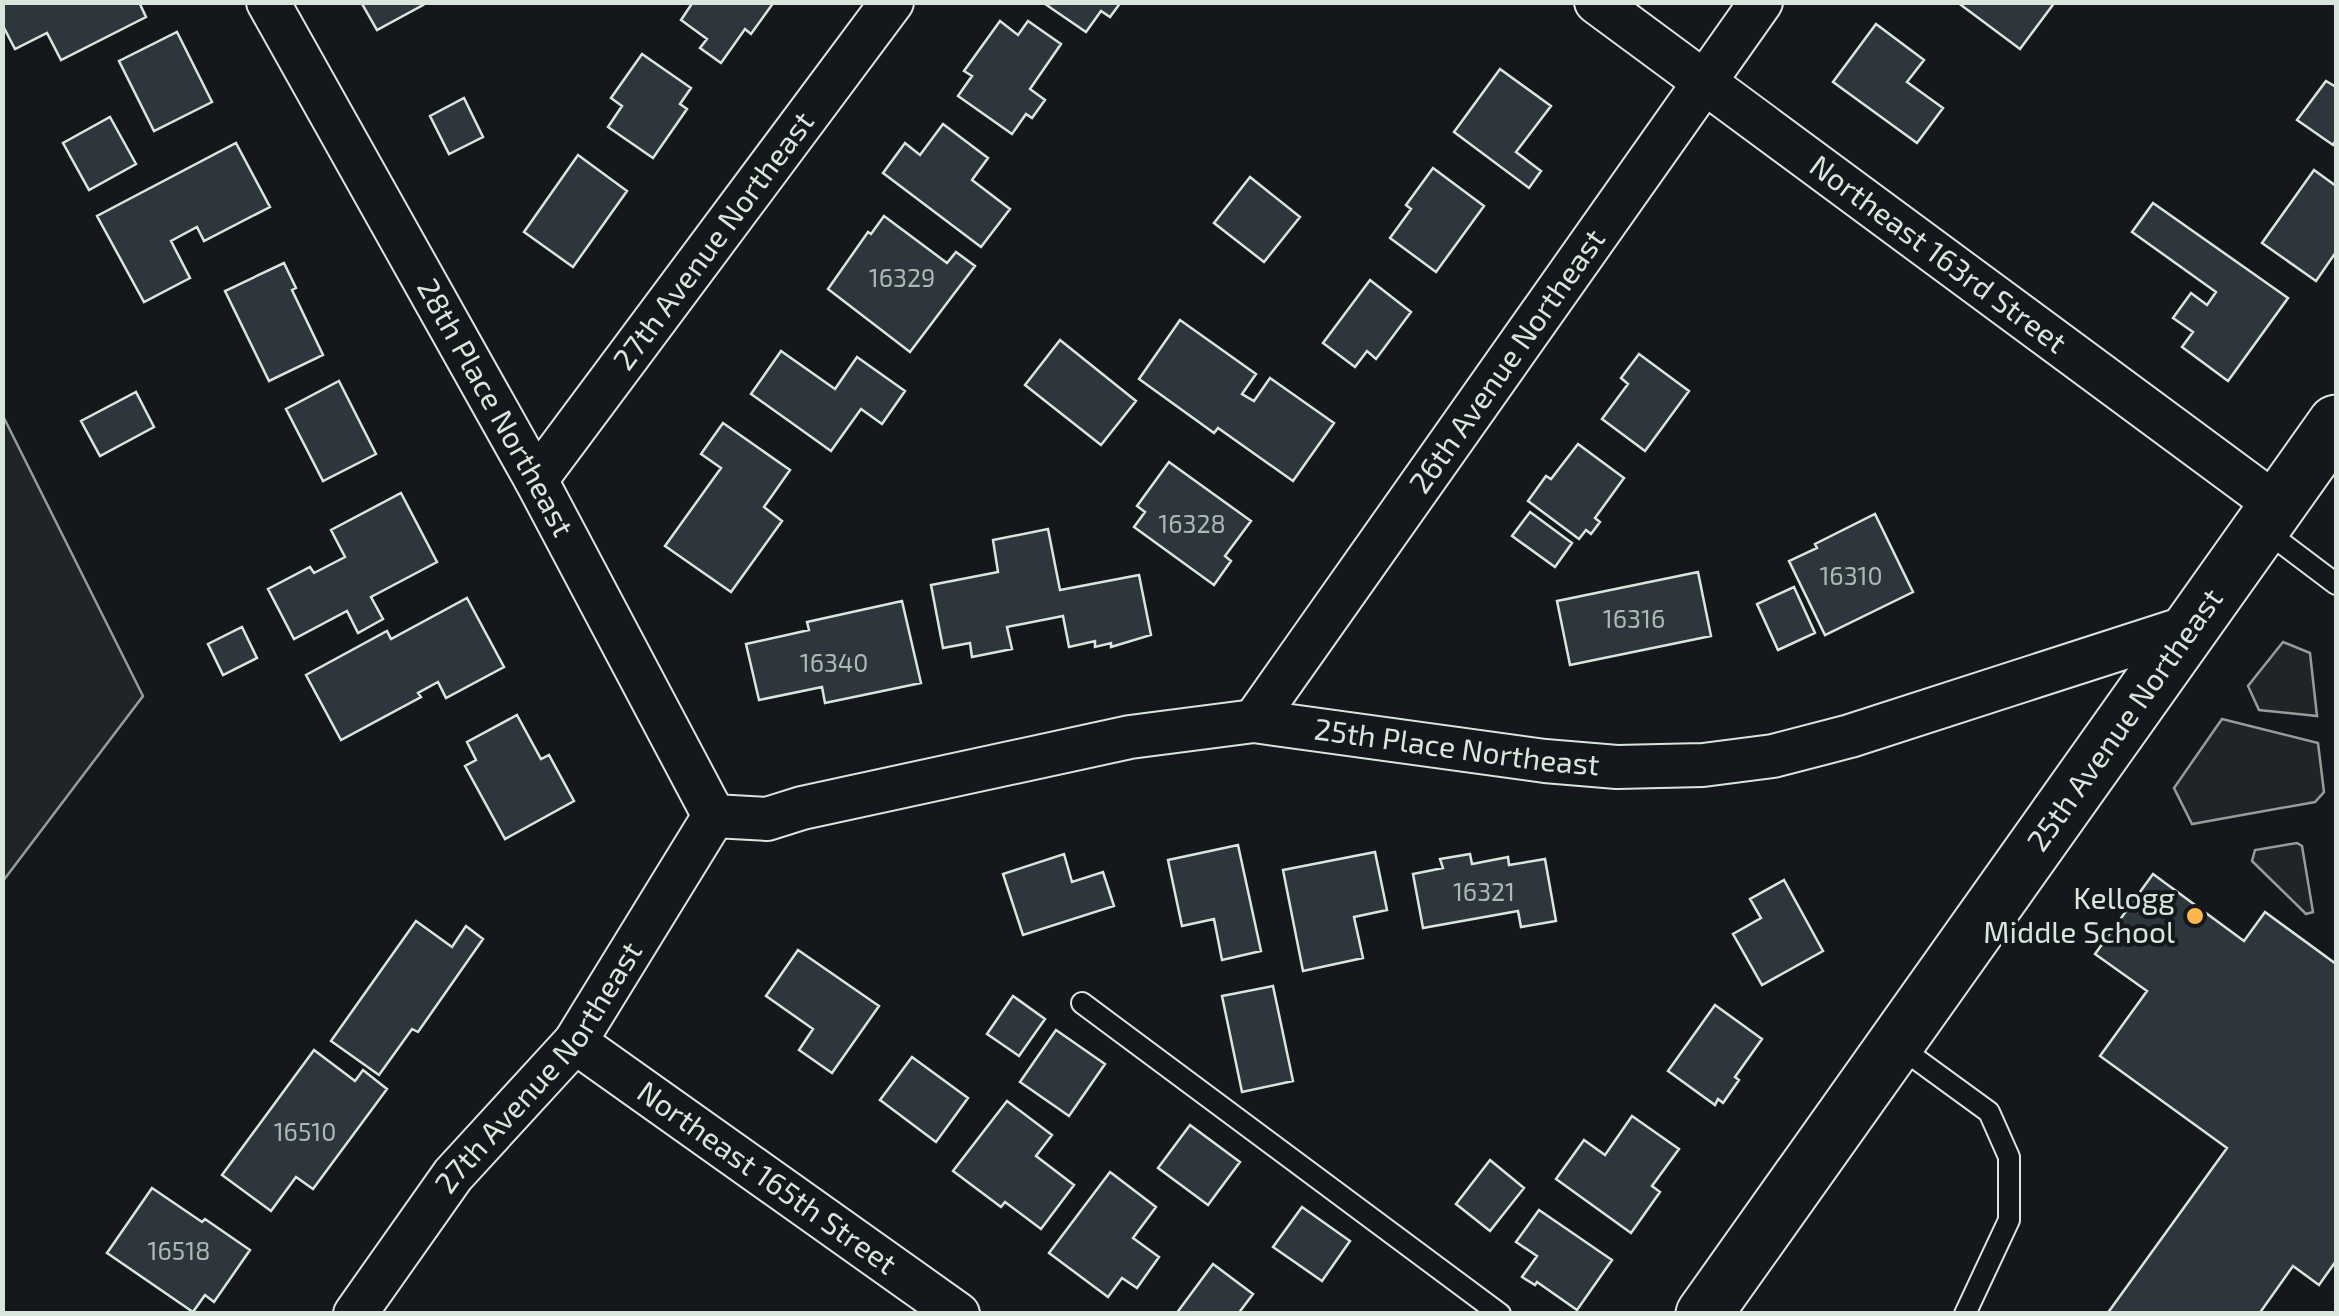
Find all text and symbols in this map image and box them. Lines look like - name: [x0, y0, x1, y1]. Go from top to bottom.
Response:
- street label: 27th Avenue Northeast: [605, 104, 820, 376]
- street label: Northeast 163rd Street: [1804, 146, 2074, 360]
- street label: 26th Avenue Northeast: [1401, 221, 1611, 499]
- house number: 16329: [869, 262, 935, 292]
- street label: 28th Place Northeast: [411, 272, 583, 542]
- house number: 16328: [1158, 508, 1226, 538]
- house number: 16310: [1819, 560, 1883, 590]
- street label: 25th Avenue Northeast: [2018, 581, 2229, 857]
- house number: 16316: [1603, 603, 1665, 633]
- house number: 16340: [800, 647, 868, 677]
- street label: 25th Place Northeast: [1312, 709, 1601, 781]
- house number: 16321: [1453, 876, 1515, 906]
- place label: Kellogg Middle School: [1983, 879, 2175, 949]
- marker: Kellogg Middle School: [2184, 905, 2206, 927]
- street label: 27th Avenue Northeast: [426, 935, 648, 1199]
- street label: Northeast 165th Street: [631, 1072, 904, 1281]
- house number: 16510: [274, 1116, 336, 1146]
- house number: 16518: [148, 1235, 210, 1265]

